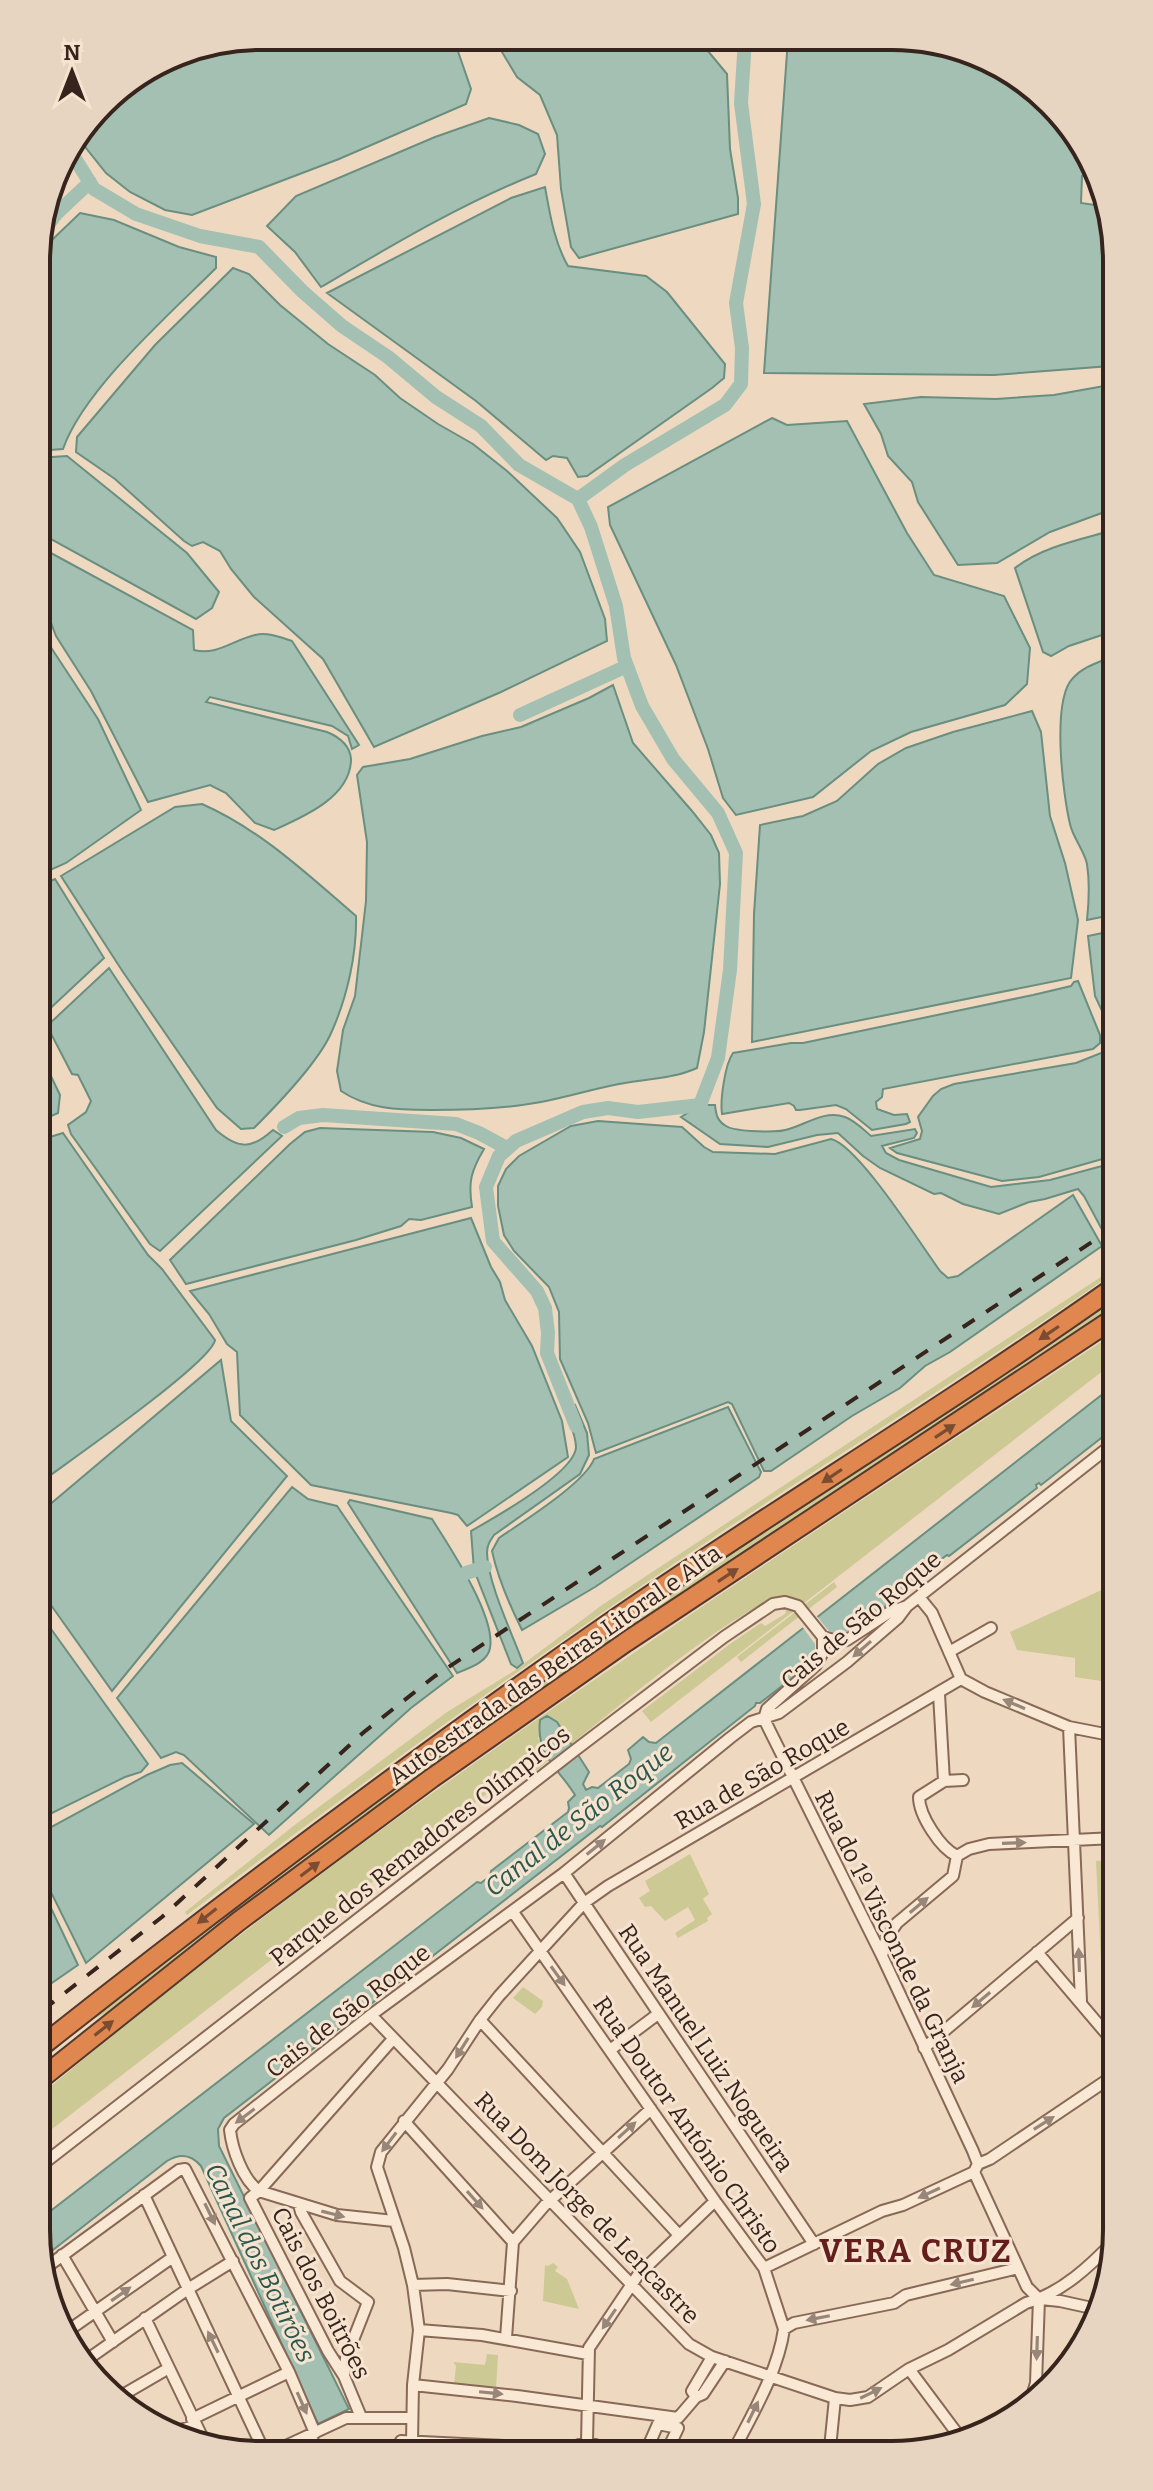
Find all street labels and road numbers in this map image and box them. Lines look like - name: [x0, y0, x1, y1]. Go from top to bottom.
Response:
- street label: Autoestrada das Beiras Litoral e Alta: [383, 1539, 727, 1791]
- street label: Cais de São Roque: [775, 1545, 947, 1695]
- street label: Rua de São Roque: [670, 1713, 854, 1835]
- street label: Parque dos Remadores Olímpicos: [264, 1720, 576, 1972]
- street label: Rua do 1º Visconde da Granja: [809, 1786, 975, 2088]
- street label: Rua Manuel Luiz Nogueira: [613, 1919, 799, 2177]
- street label: Cais de São Roque: [260, 1938, 436, 2084]
- street label: Rua Doutor António Christo: [587, 1991, 787, 2259]
- street label: Rua Dom Jorge de Lencastre: [469, 2086, 705, 2330]
- street label: Cais dos Boitrões: [266, 2202, 376, 2384]

